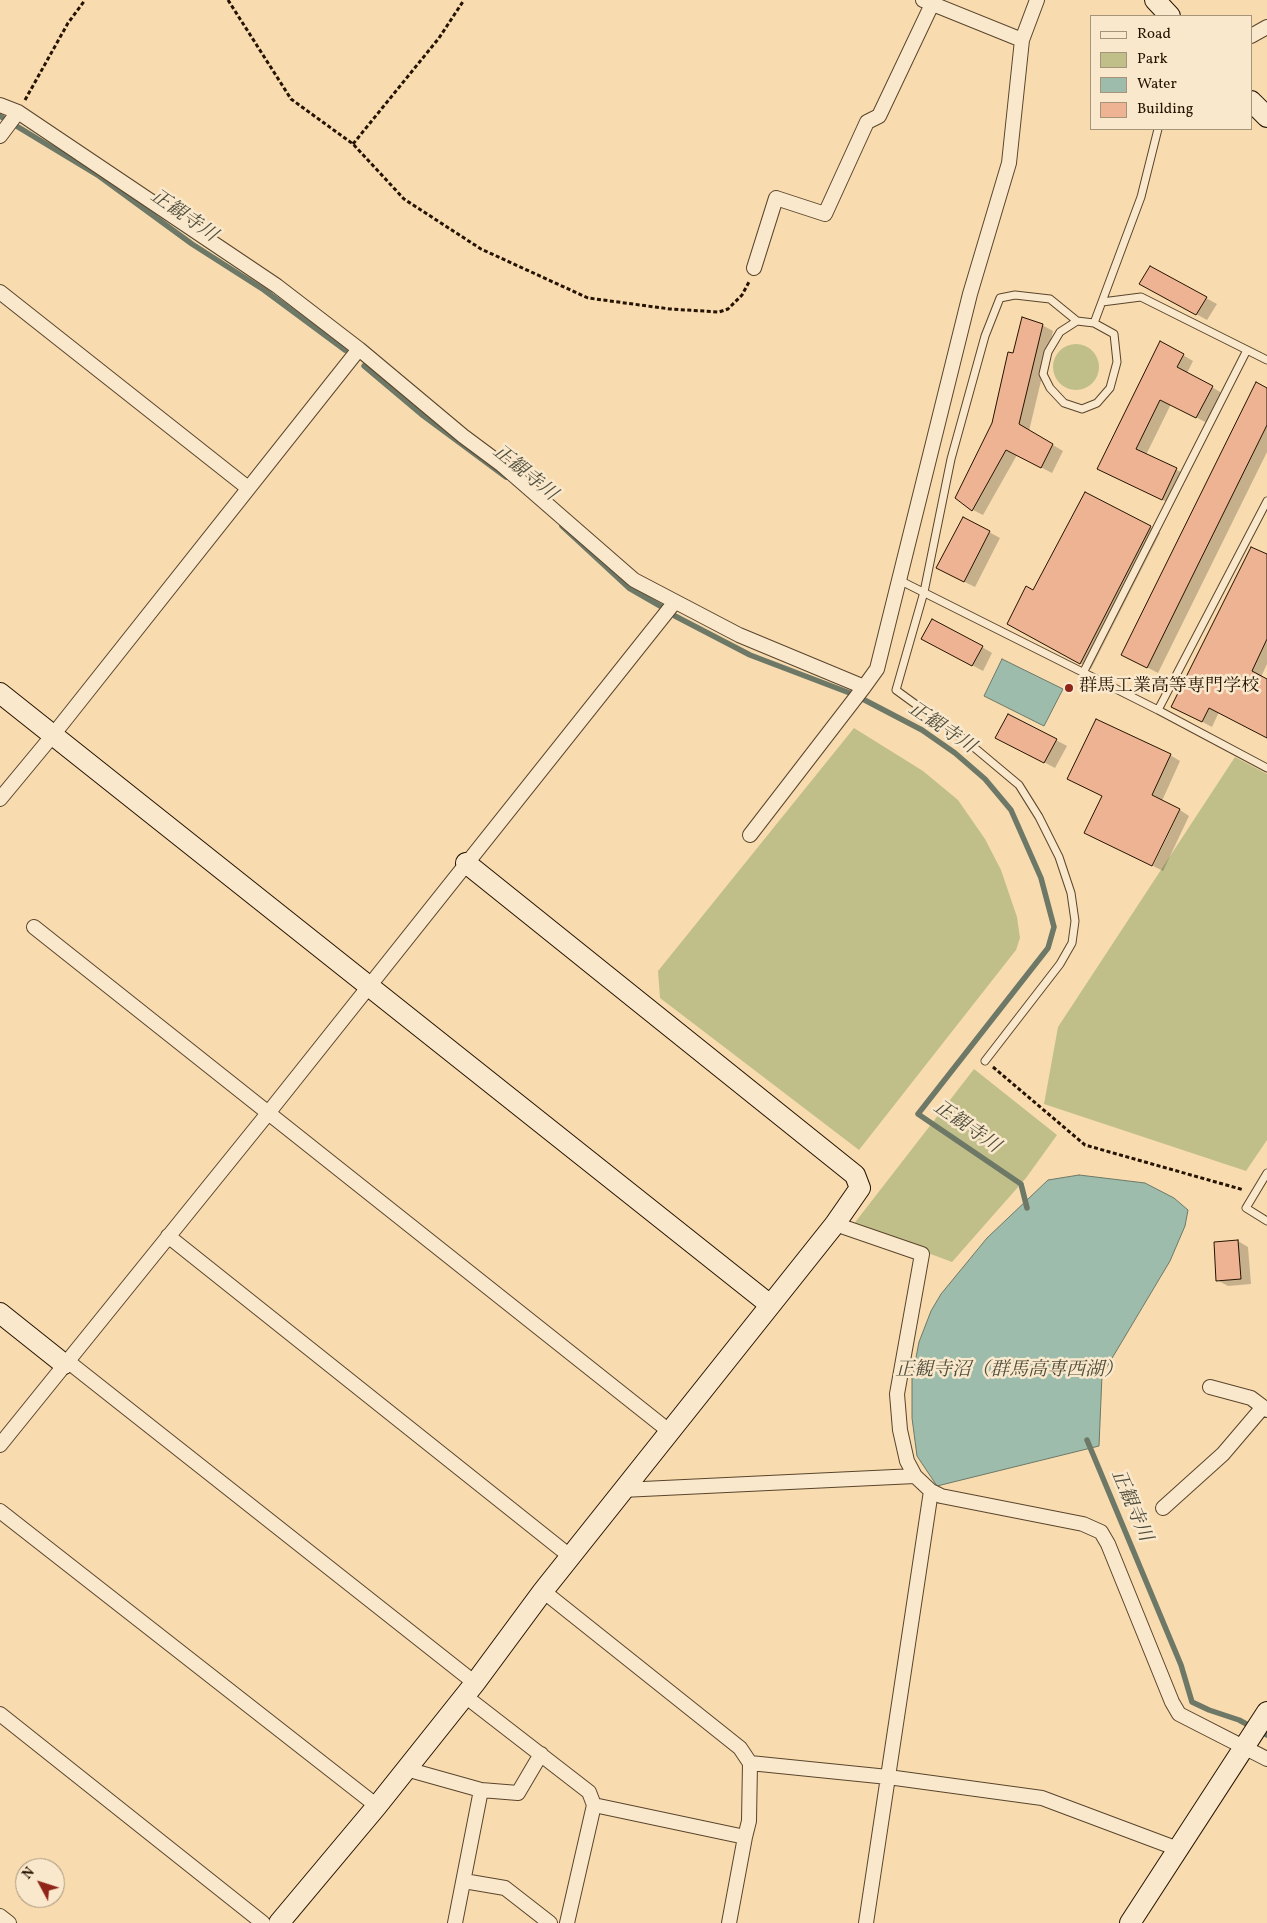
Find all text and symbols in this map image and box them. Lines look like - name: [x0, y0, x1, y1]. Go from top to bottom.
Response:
- legend: [1090, 15, 1252, 130]
- text: Road: [1137, 24, 1171, 45]
- text: Park: [1137, 49, 1168, 70]
- text: Water: [1137, 74, 1177, 95]
- text: Building: [1137, 99, 1193, 120]
- water label: 正観寺川: [145, 186, 221, 248]
- water label: 正観寺川: [487, 441, 561, 507]
- place label: 群馬工業高等専門学校: [1079, 677, 1259, 699]
- marker: 群馬工業高等専門学校: [1063, 682, 1075, 694]
- water label: 正観寺川: [903, 698, 979, 760]
- water label: 正観寺川: [928, 1097, 1004, 1159]
- water label: 正観寺沼（群馬高専西湖）: [895, 1361, 1123, 1383]
- water label: 正観寺川: [1105, 1467, 1155, 1545]
- north arrow: [15, 1858, 65, 1908]
- text: N: [18, 1864, 39, 1884]

